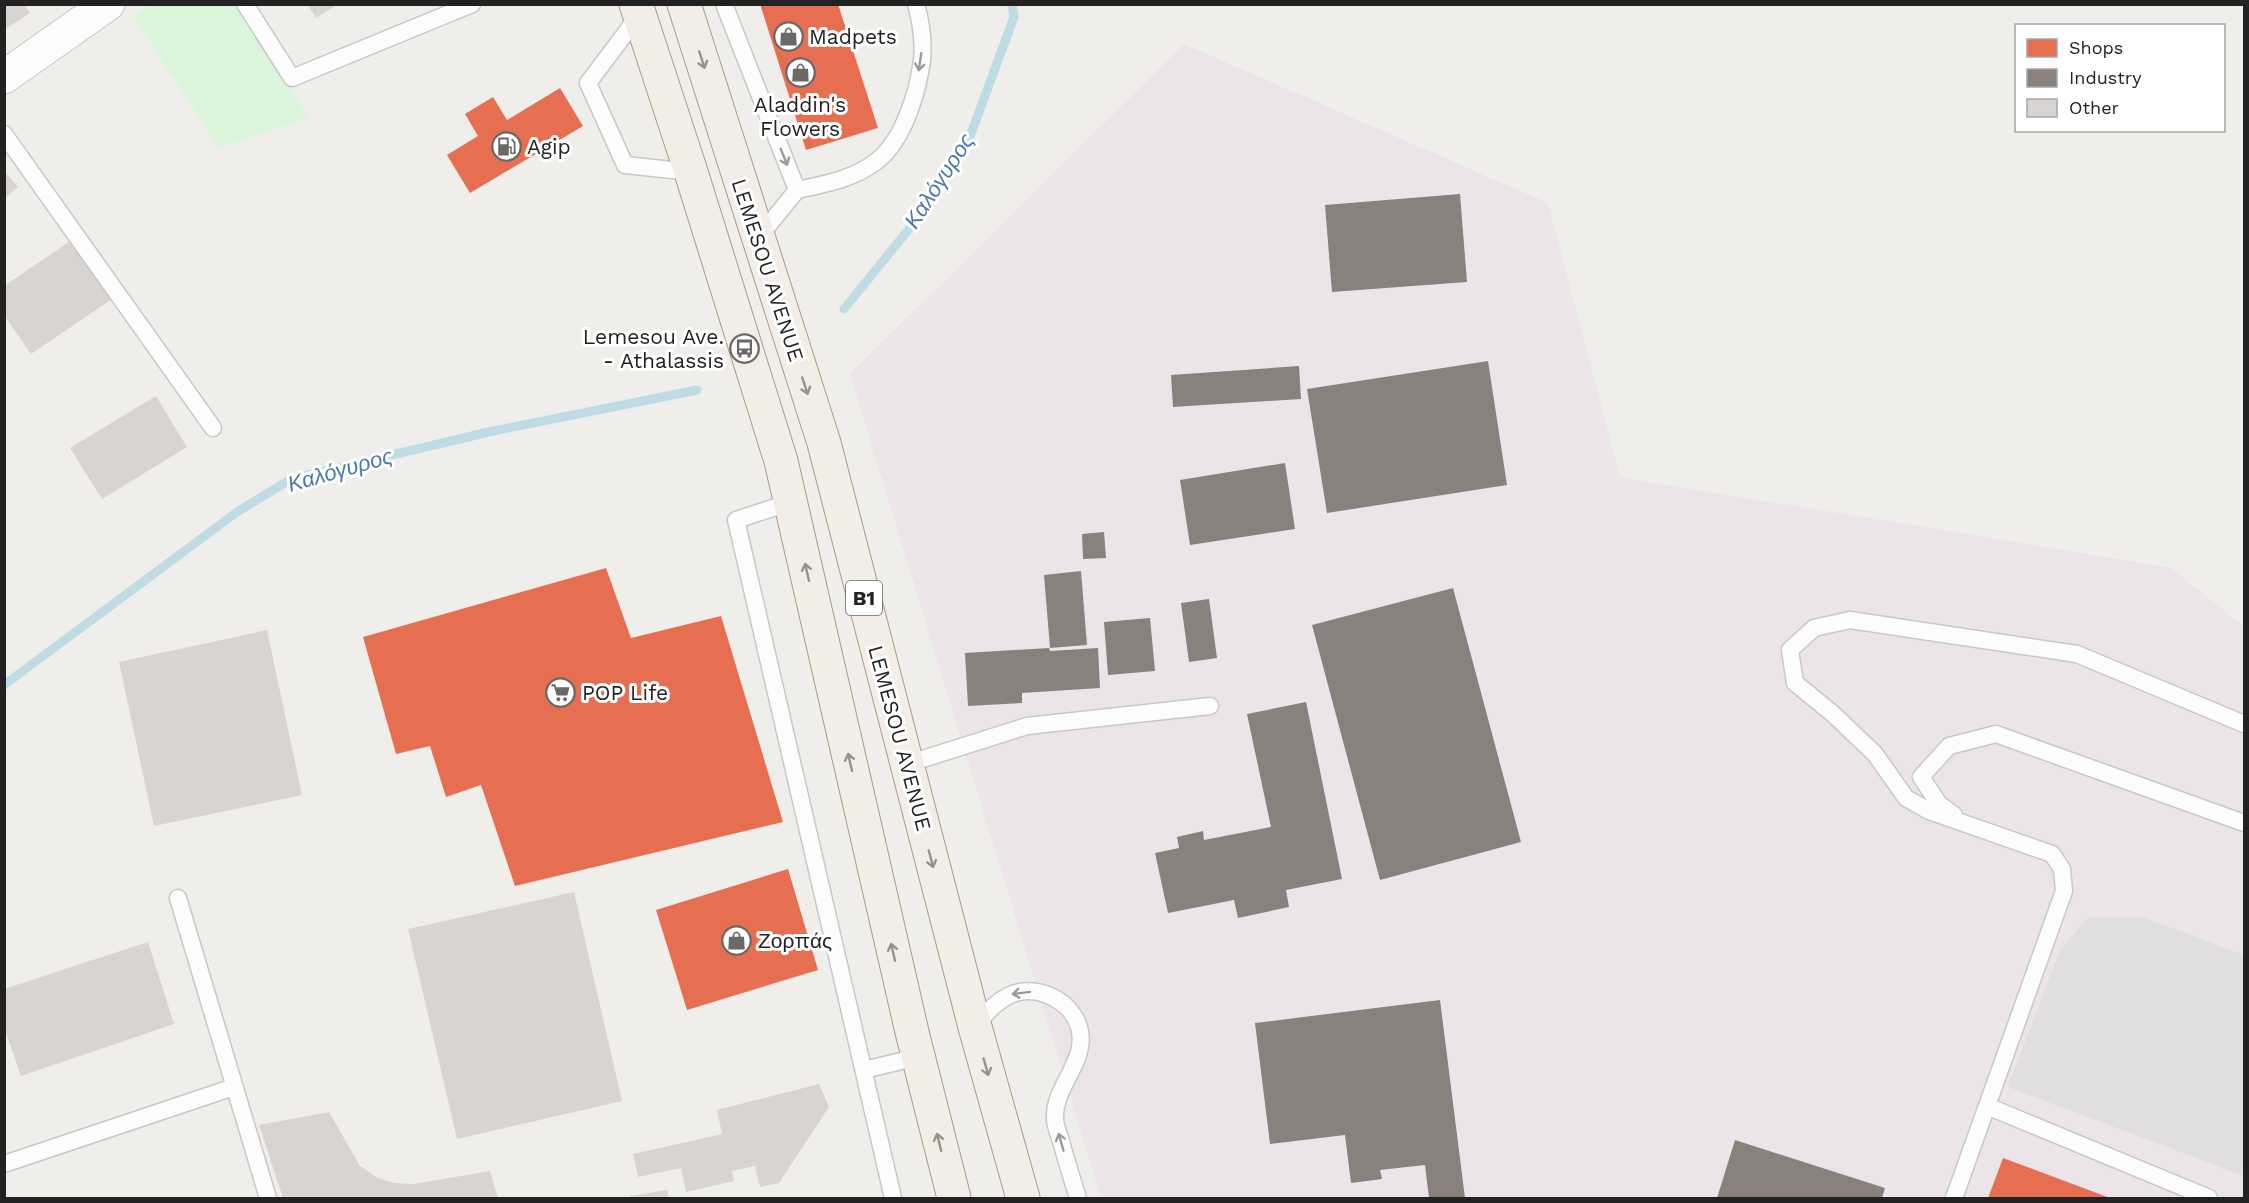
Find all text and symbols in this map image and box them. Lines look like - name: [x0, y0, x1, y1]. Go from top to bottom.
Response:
- shop icon: Madpets: [772, 20, 804, 52]
- place label: Madpets: [809, 24, 897, 49]
- legend: [2015, 24, 2225, 132]
- text: Shops: [2069, 37, 2123, 58]
- one-way arrow: [697, 50, 708, 69]
- one-way arrow: [915, 52, 926, 71]
- shop icon: Aladdin's Flowers: [784, 57, 816, 89]
- text: Industry: [2069, 67, 2142, 88]
- place label: Aladdin's Flowers: [754, 92, 846, 141]
- text: Other: [2069, 97, 2119, 118]
- water label: Καλόγυρος: [899, 129, 979, 233]
- fuel station icon: Agip: [490, 130, 522, 162]
- place label: Agip: [527, 134, 571, 159]
- one-way arrow: [779, 147, 790, 165]
- street label: LEMESOU AVENUE: [727, 175, 809, 365]
- place label: Lemesou Ave. - Athalassis: [583, 324, 724, 373]
- bus stop icon: Lemesou Ave. - Athalassis: [729, 332, 761, 364]
- one-way arrow: [801, 376, 812, 395]
- water label: Καλόγυρος: [285, 443, 396, 497]
- one-way arrow: [800, 563, 812, 582]
- road number: B1: [846, 581, 882, 615]
- street label: LEMESOU AVENUE: [863, 643, 937, 833]
- supermarket icon: POP Life: [545, 676, 577, 708]
- place label: POP Life: [582, 680, 668, 705]
- one-way arrow: [844, 753, 855, 772]
- one-way arrow: [926, 849, 938, 868]
- shop icon: Ζορπάς: [721, 924, 753, 956]
- place label: Ζορπάς: [758, 928, 832, 953]
- one-way arrow: [887, 943, 899, 962]
- one-way arrow: [1012, 988, 1032, 999]
- one-way arrow: [981, 1058, 992, 1077]
- one-way arrow: [933, 1133, 945, 1152]
- one-way arrow: [1055, 1133, 1066, 1152]

